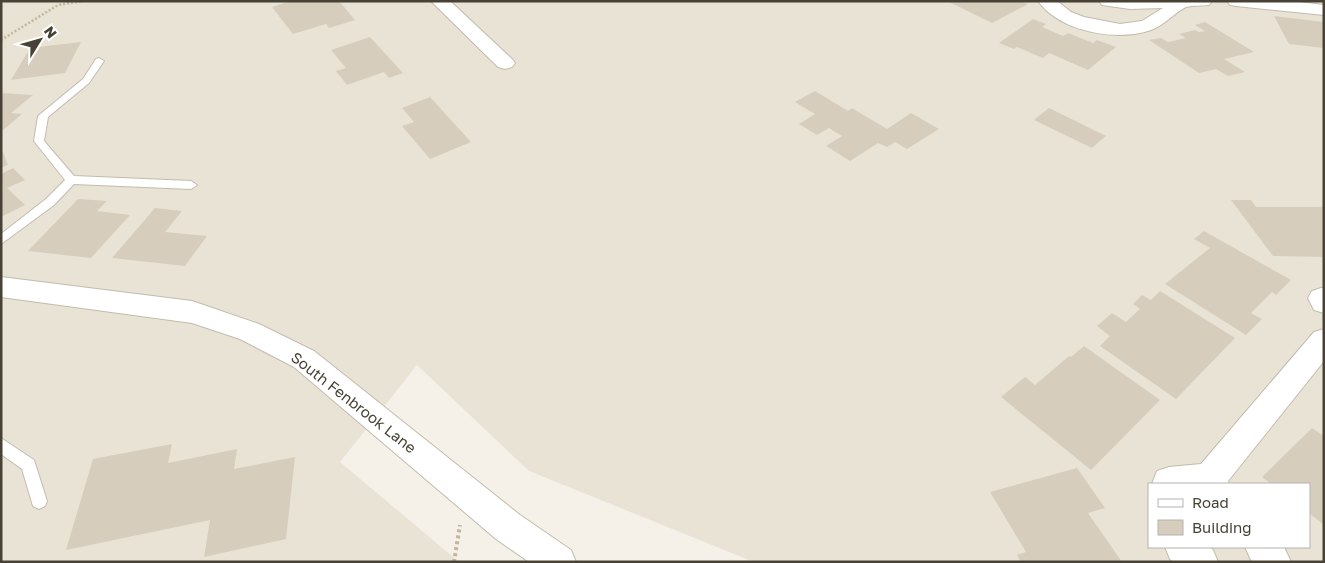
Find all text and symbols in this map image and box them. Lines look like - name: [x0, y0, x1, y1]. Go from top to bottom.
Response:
- north arrow: [15, 15, 65, 65]
- text: N: [41, 23, 61, 41]
- street label: South Fenbrook Lane: [288, 348, 420, 457]
- legend: [1148, 483, 1310, 548]
- text: Road: [1192, 493, 1229, 511]
- text: Building: [1192, 518, 1252, 536]

